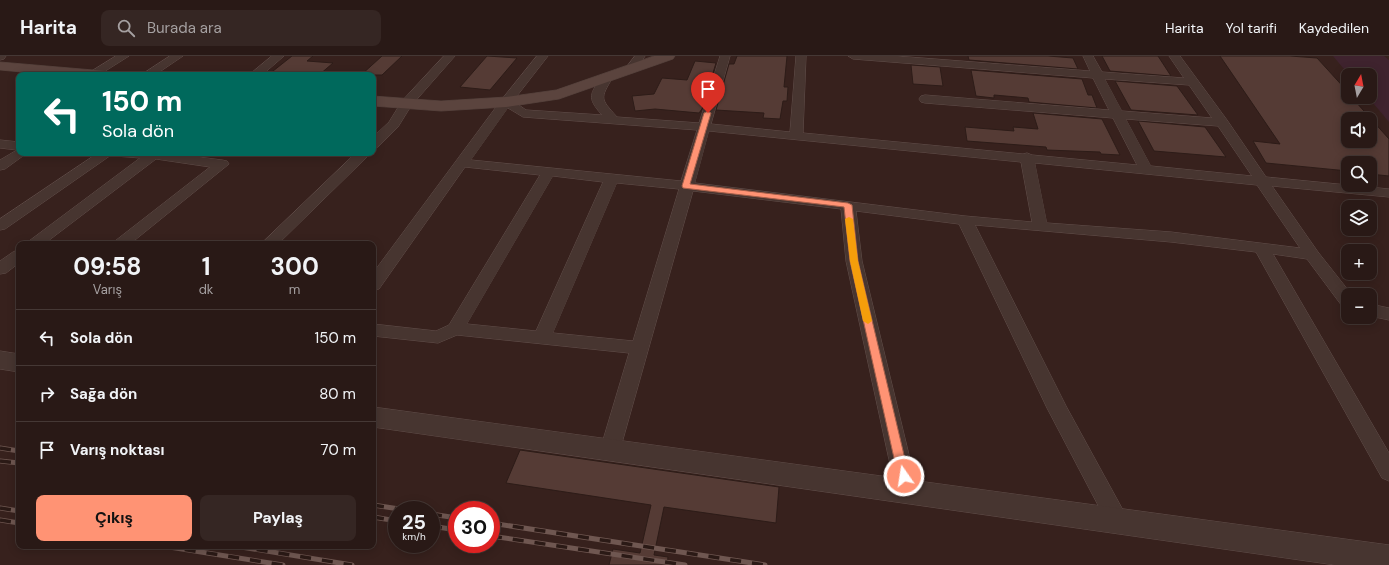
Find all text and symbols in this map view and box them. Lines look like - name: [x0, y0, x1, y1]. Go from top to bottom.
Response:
- search box: [101, 10, 381, 46]
- text: Harita: [20, 15, 77, 40]
- icon: search: [115, 17, 137, 39]
- text: Burada ara: [147, 18, 222, 38]
- text: Harita: [1165, 19, 1204, 37]
- text: Yol tarifi: [1226, 19, 1277, 37]
- text: Kaydedilen: [1299, 19, 1369, 37]
- north arrow: [1341, 68, 1377, 104]
- map controls: [1341, 68, 1377, 324]
- pin: [691, 72, 725, 113]
- icon: arrive: [697, 78, 719, 100]
- text: 150 m: [102, 83, 182, 120]
- icon: left: [36, 88, 88, 140]
- button: sound: [1341, 112, 1377, 148]
- text: Sola dön: [102, 119, 174, 143]
- button: search: [1341, 156, 1377, 192]
- button: layers: [1341, 200, 1377, 236]
- button: +: [1341, 244, 1377, 280]
- text: 09:58: [73, 251, 142, 282]
- text: 1: [202, 251, 210, 282]
- text: 300: [271, 251, 319, 282]
- text: Varış: [93, 281, 122, 298]
- text: dk: [199, 281, 213, 298]
- text: m: [289, 281, 300, 298]
- button: −: [1341, 288, 1377, 324]
- icon: left: [36, 327, 58, 349]
- text: Sola dön: [70, 328, 133, 348]
- text: 150 m: [315, 328, 356, 348]
- icon: right: [36, 383, 58, 405]
- text: Sağa dön: [70, 384, 137, 404]
- text: 80 m: [319, 384, 356, 404]
- icon: arrive: [36, 439, 58, 461]
- text: Varış noktası: [70, 440, 164, 460]
- text: 70 m: [321, 440, 356, 460]
- position arrow: [883, 455, 925, 497]
- button: Çıkış: [36, 495, 192, 541]
- button: Paylaş: [200, 495, 356, 541]
- speed limit sign: 30: [448, 501, 500, 553]
- text: 25: [402, 509, 426, 535]
- text: km/h: [402, 530, 426, 543]

